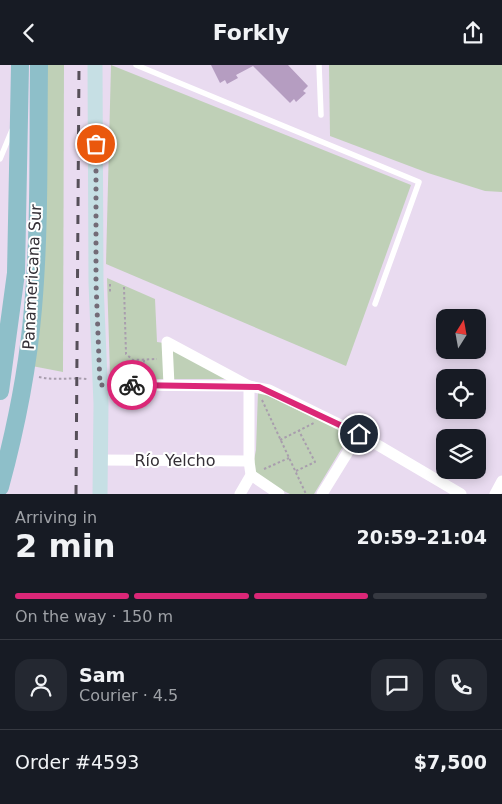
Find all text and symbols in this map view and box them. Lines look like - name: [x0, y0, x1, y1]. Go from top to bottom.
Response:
- icon: back: [15, 19, 43, 47]
- icon: share: [459, 19, 487, 47]
- text: Forkly: [213, 20, 289, 45]
- pin: [75, 123, 117, 165]
- icon: bag: [82, 130, 110, 158]
- street label: Panamericana Sur: [19, 203, 45, 350]
- north arrow: [436, 309, 486, 359]
- map controls: [436, 309, 486, 479]
- courier: [107, 360, 157, 410]
- button: locate: [436, 369, 486, 419]
- icon: bike: [118, 371, 146, 399]
- pin: [338, 413, 380, 455]
- icon: home: [345, 420, 373, 448]
- button: layers: [436, 429, 486, 479]
- street label: Río Yelcho: [134, 451, 216, 470]
- text: Arriving in: [15, 508, 97, 527]
- text: 20:59–21:04: [357, 526, 487, 548]
- text: 2 min: [15, 527, 116, 565]
- text: On the way · 150 m: [15, 607, 173, 626]
- button: person: [15, 659, 67, 711]
- button: chat: [371, 659, 423, 711]
- button: phone: [435, 659, 487, 711]
- text: Sam: [79, 664, 125, 686]
- text: Courier · 4.5: [79, 686, 178, 705]
- text: Order #4593: [15, 751, 139, 773]
- text: $7,500: [414, 751, 487, 773]

